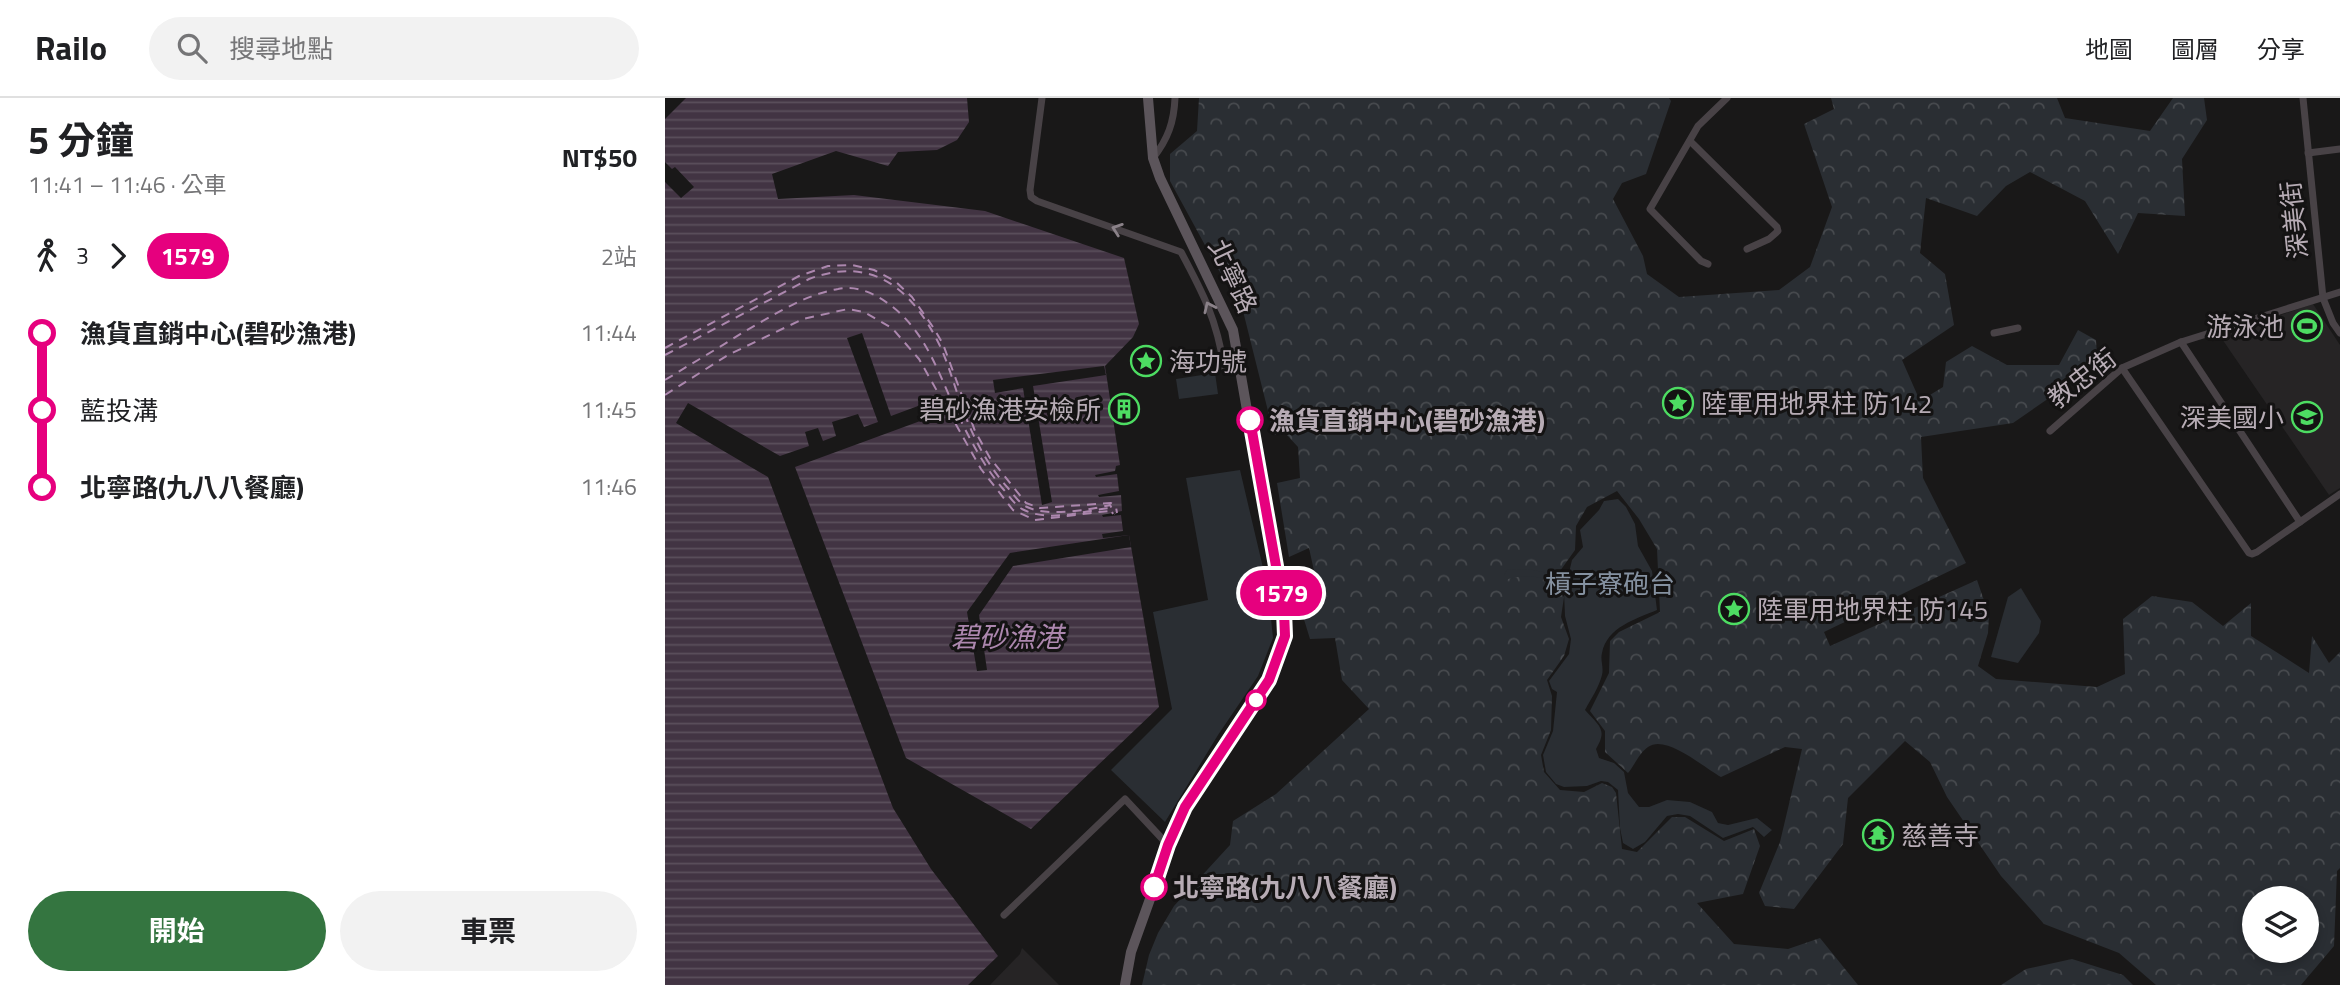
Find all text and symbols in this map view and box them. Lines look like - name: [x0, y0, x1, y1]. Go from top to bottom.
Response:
- search box: [149, 17, 639, 80]
- text: Railo: [35, 23, 107, 73]
- icon: search: [173, 29, 211, 67]
- text: 搜尋地點: [229, 29, 333, 68]
- text: 地圖: [2085, 31, 2133, 67]
- text: 圖層: [2171, 31, 2219, 67]
- text: 分享: [2257, 31, 2305, 67]
- text: 5 分鐘: [28, 111, 134, 169]
- text: NT$50: [562, 138, 637, 177]
- text: 11:41 – 11:46 · 公車: [28, 167, 227, 202]
- street label: 深美街: [2271, 179, 2317, 261]
- one-way arrow: [1111, 223, 1123, 237]
- street label: 北寧路: [1199, 232, 1267, 320]
- icon: walk: [28, 237, 66, 275]
- icon: forward: [99, 237, 137, 275]
- text: 3: [76, 238, 89, 273]
- text: 1579: [161, 238, 215, 274]
- text: 2站: [601, 239, 637, 274]
- one-way arrow: [1203, 302, 1217, 314]
- place label: 游泳池: [2206, 307, 2284, 346]
- sports icon: 游泳池: [2290, 309, 2324, 343]
- text: 漁貨直銷中心(碧砂漁港): [80, 314, 356, 353]
- text: 11:44: [580, 315, 637, 350]
- street label: 教忠街: [2039, 339, 2125, 417]
- place label: 海功號: [1169, 342, 1247, 381]
- place icon: 海功號: [1129, 344, 1163, 378]
- place label: 陸軍用地界柱 防142: [1701, 384, 1932, 423]
- place icon: 陸軍用地界柱 防142: [1661, 386, 1695, 420]
- place label: 碧砂漁港安檢所: [919, 390, 1101, 429]
- text: 藍投溝: [80, 391, 158, 430]
- text: 11:45: [580, 392, 637, 427]
- building icon: 碧砂漁港安檢所: [1107, 392, 1141, 426]
- place label: 深美國小: [2180, 398, 2284, 437]
- school or university icon: 深美國小: [2290, 400, 2324, 434]
- place label: 漁貨直銷中心(碧砂漁港): [1269, 401, 1545, 440]
- marker: 漁貨直銷中心(碧砂漁港): [1237, 407, 1263, 433]
- text: 北寧路(九八八餐廳): [80, 468, 304, 507]
- text: 11:46: [580, 469, 637, 504]
- park label: 槓子寮砲台: [1545, 564, 1675, 603]
- line badge: 1579: [1232, 570, 1330, 616]
- text: 1579: [1254, 575, 1308, 611]
- place label: 陸軍用地界柱 防145: [1757, 590, 1988, 629]
- place icon: 陸軍用地界柱 防145: [1717, 592, 1751, 626]
- water label: 碧砂漁港: [951, 615, 1067, 658]
- unlabelled marker: [1246, 690, 1266, 710]
- place label: 慈善寺: [1901, 816, 1979, 855]
- temple icon: 慈善寺: [1861, 818, 1895, 852]
- place label: 北寧路(九八八餐廳): [1173, 868, 1397, 907]
- marker: 北寧路(九八八餐廳): [1141, 874, 1167, 900]
- map controls: [2242, 886, 2319, 963]
- button: layers: [2242, 886, 2319, 963]
- button: 開始: [28, 891, 326, 971]
- button: 車票: [340, 891, 637, 971]

